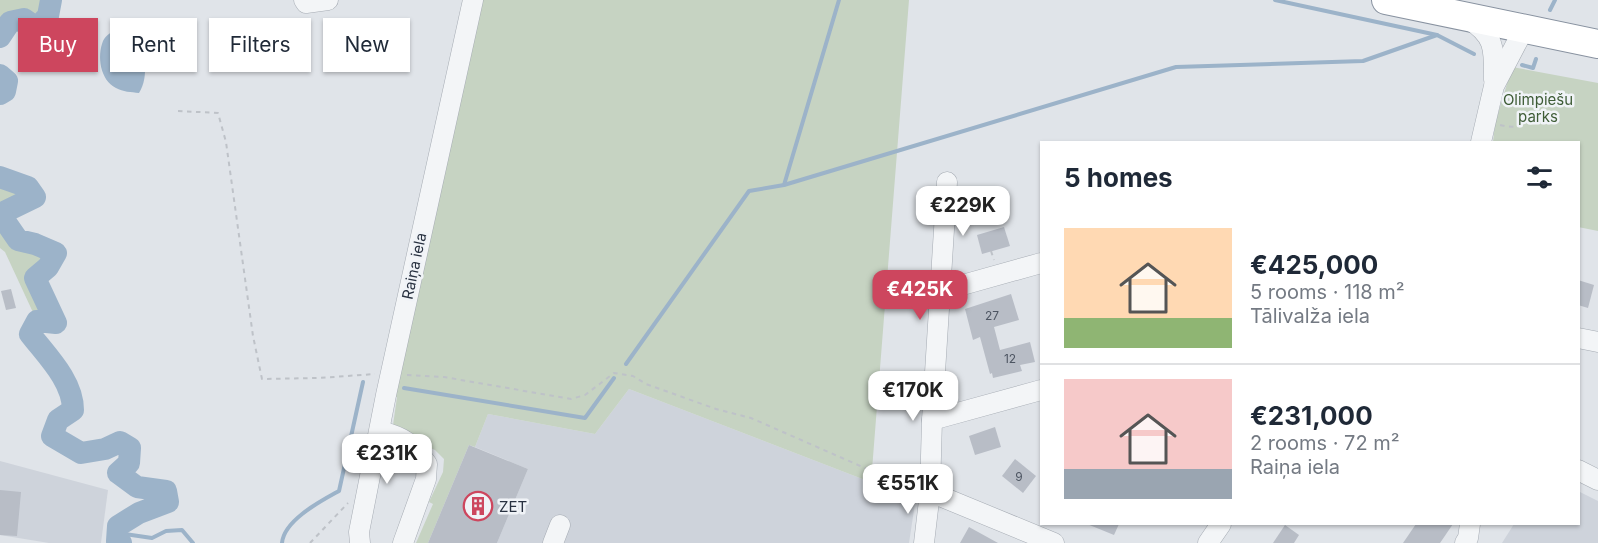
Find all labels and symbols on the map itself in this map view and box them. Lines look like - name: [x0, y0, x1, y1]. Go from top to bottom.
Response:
- park label: Olimpiešu parks: [1503, 90, 1573, 126]
- pin: €229K: [921, 186, 1005, 237]
- street label: Raiņa iela: [398, 231, 430, 301]
- pin: €425K: [878, 270, 962, 321]
- house number: 27: [985, 308, 999, 323]
- house number: 12: [1004, 351, 1016, 366]
- pin: €170K: [871, 371, 955, 422]
- pin: €231K: [345, 434, 429, 485]
- pin: €551K: [866, 464, 950, 515]
- house number: 9: [1015, 469, 1023, 484]
- building icon: ZET: [462, 490, 494, 522]
- place label: ZET: [499, 497, 527, 516]

